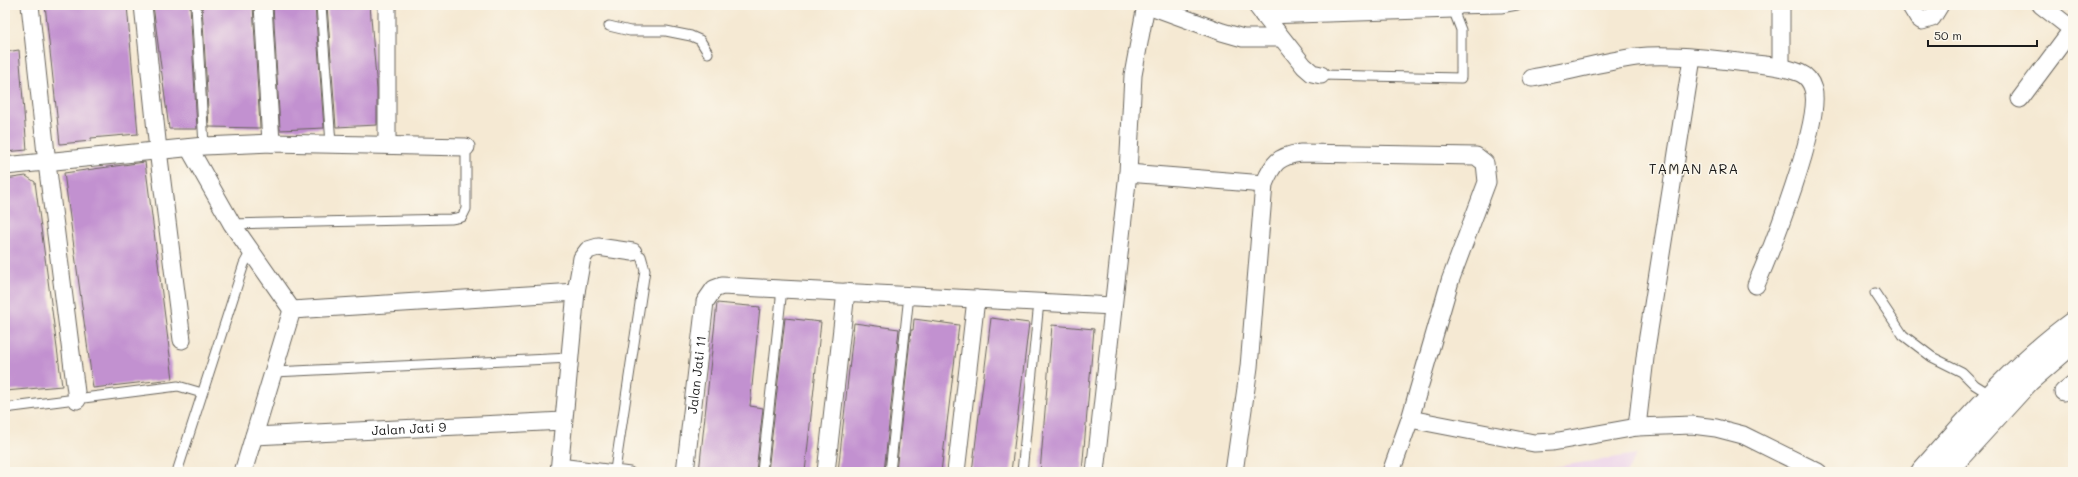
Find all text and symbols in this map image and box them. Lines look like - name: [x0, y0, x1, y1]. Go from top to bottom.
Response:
- scale bar: [1928, 22, 2037, 48]
- text: 50 m: [1934, 27, 1962, 43]
- district label: TAMAN ARA: [1649, 159, 1739, 178]
- street label: Jalan Jati 11: [683, 335, 709, 415]
- street label: Jalan Jati 9: [371, 418, 447, 438]

